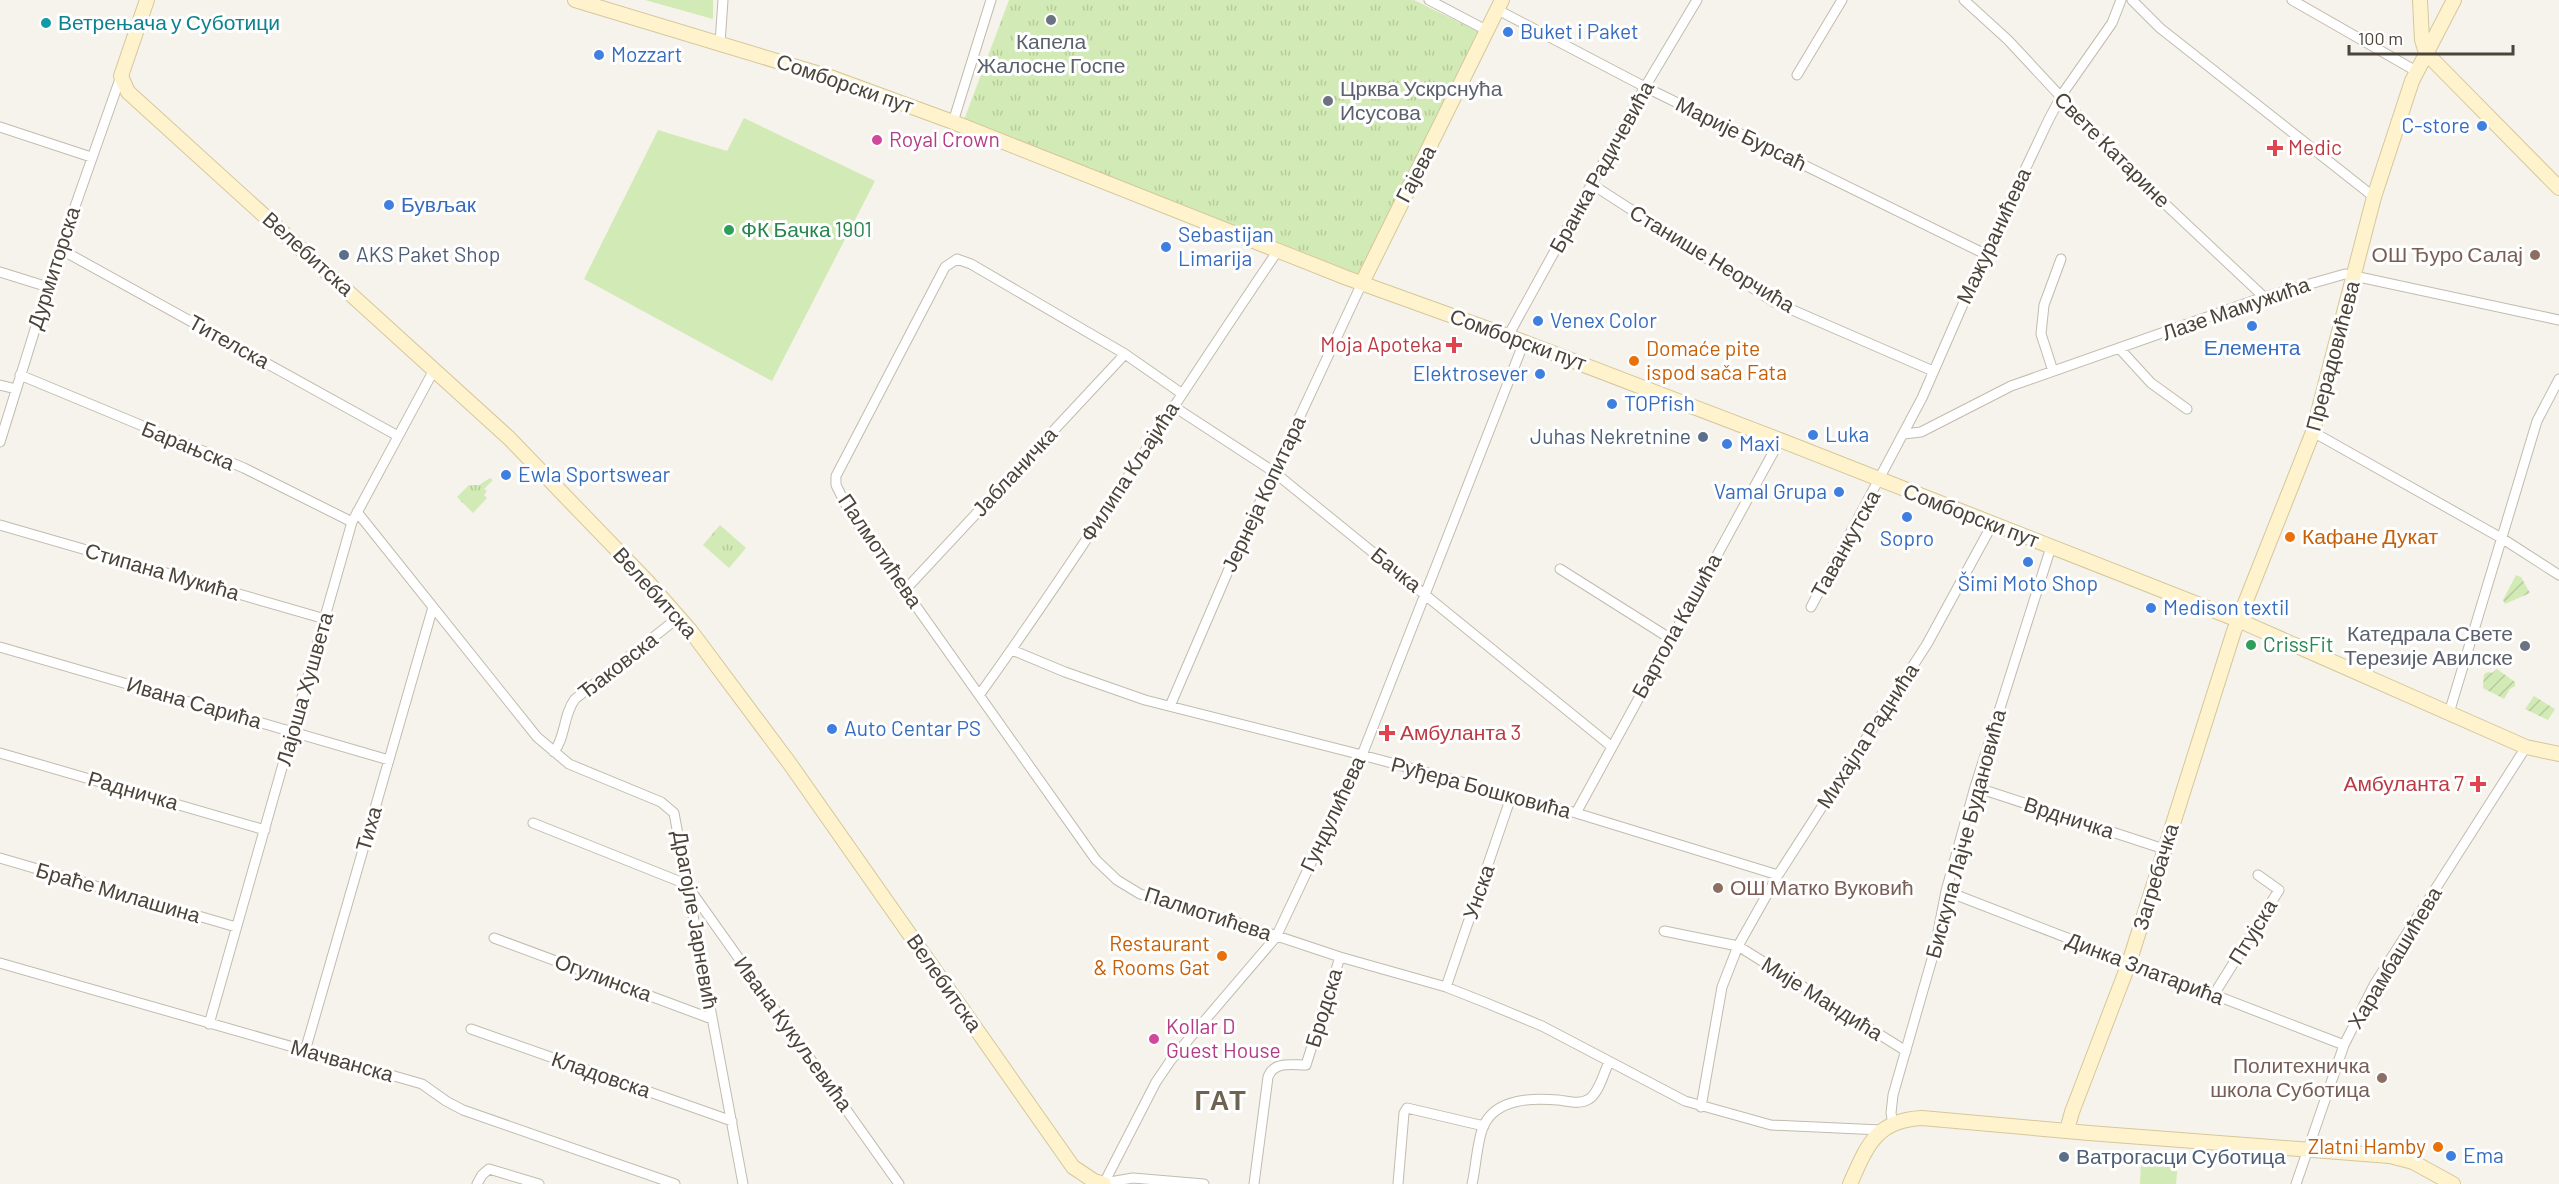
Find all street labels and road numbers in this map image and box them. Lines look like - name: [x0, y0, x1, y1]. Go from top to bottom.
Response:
- street label: Сомборски пут: [774, 47, 918, 118]
- street label: Бранка Радичевића: [1543, 76, 1658, 256]
- street label: Свете Катарине: [2050, 86, 2176, 212]
- street label: Марије Бурсаћ: [1672, 90, 1811, 175]
- street label: Гајева: [1389, 140, 1440, 206]
- street label: Мажуранићева: [1950, 163, 2035, 307]
- street label: Станише Неорчића: [1626, 199, 1800, 317]
- street label: Дурмиторска: [21, 203, 84, 332]
- street label: Велебитска: [258, 206, 360, 300]
- street label: Лазе Мамужића: [2158, 271, 2313, 345]
- street label: Прерадовићева: [2299, 277, 2364, 434]
- street label: Сомборски пут: [1447, 302, 1591, 375]
- street label: Тителска: [185, 308, 275, 373]
- street label: Филипа Кљајића: [1074, 396, 1183, 546]
- street label: Јернеја Копитара: [1216, 411, 1310, 575]
- street label: Барањска: [139, 415, 239, 475]
- street label: Јабланичка: [966, 421, 1062, 521]
- street label: Сомборски пут: [1900, 477, 2043, 552]
- street label: Таванкутска: [1805, 485, 1885, 601]
- street label: Палмотићева: [834, 488, 929, 612]
- street label: Стипана Мукића: [82, 537, 243, 605]
- street label: Велебитска: [609, 541, 704, 643]
- street label: Бачка: [1367, 541, 1427, 597]
- street label: Бартола Кашића: [1626, 548, 1726, 702]
- street label: Лајоша Хушвета: [270, 609, 337, 768]
- street label: Ђаковска: [572, 626, 662, 704]
- street label: Михајла Раднића: [1811, 658, 1923, 812]
- street label: Ивана Сарића: [124, 670, 265, 733]
- street label: Бискупа Лајче Будановића: [1919, 706, 2010, 961]
- street label: Гундулићева: [1294, 751, 1369, 875]
- street label: Руђера Бошковића: [1389, 751, 1574, 823]
- street label: Радничка: [85, 765, 182, 814]
- street label: Врдничка: [2021, 790, 2118, 843]
- street label: Тиха: [349, 803, 386, 854]
- street label: Загребачка: [2127, 820, 2183, 933]
- street label: Драгојле Јарневић: [668, 828, 724, 1011]
- street label: Браће Милашина: [33, 856, 204, 927]
- street label: Унска: [1457, 861, 1499, 922]
- street label: Палмотићева: [1142, 880, 1275, 945]
- street label: Харамбашићева: [2342, 882, 2446, 1033]
- street label: Птујска: [2222, 894, 2282, 968]
- street label: Динка Златарића: [2063, 926, 2228, 1009]
- street label: Велебитска: [902, 928, 988, 1036]
- street label: Огулинска: [552, 947, 656, 1006]
- street label: Ивана Кукуљевића: [730, 951, 859, 1115]
- street label: Мије Мандића: [1758, 951, 1888, 1045]
- street label: Бродска: [1299, 965, 1346, 1050]
- street label: Мачванска: [288, 1033, 397, 1086]
- street label: Кладовска: [549, 1045, 654, 1102]

